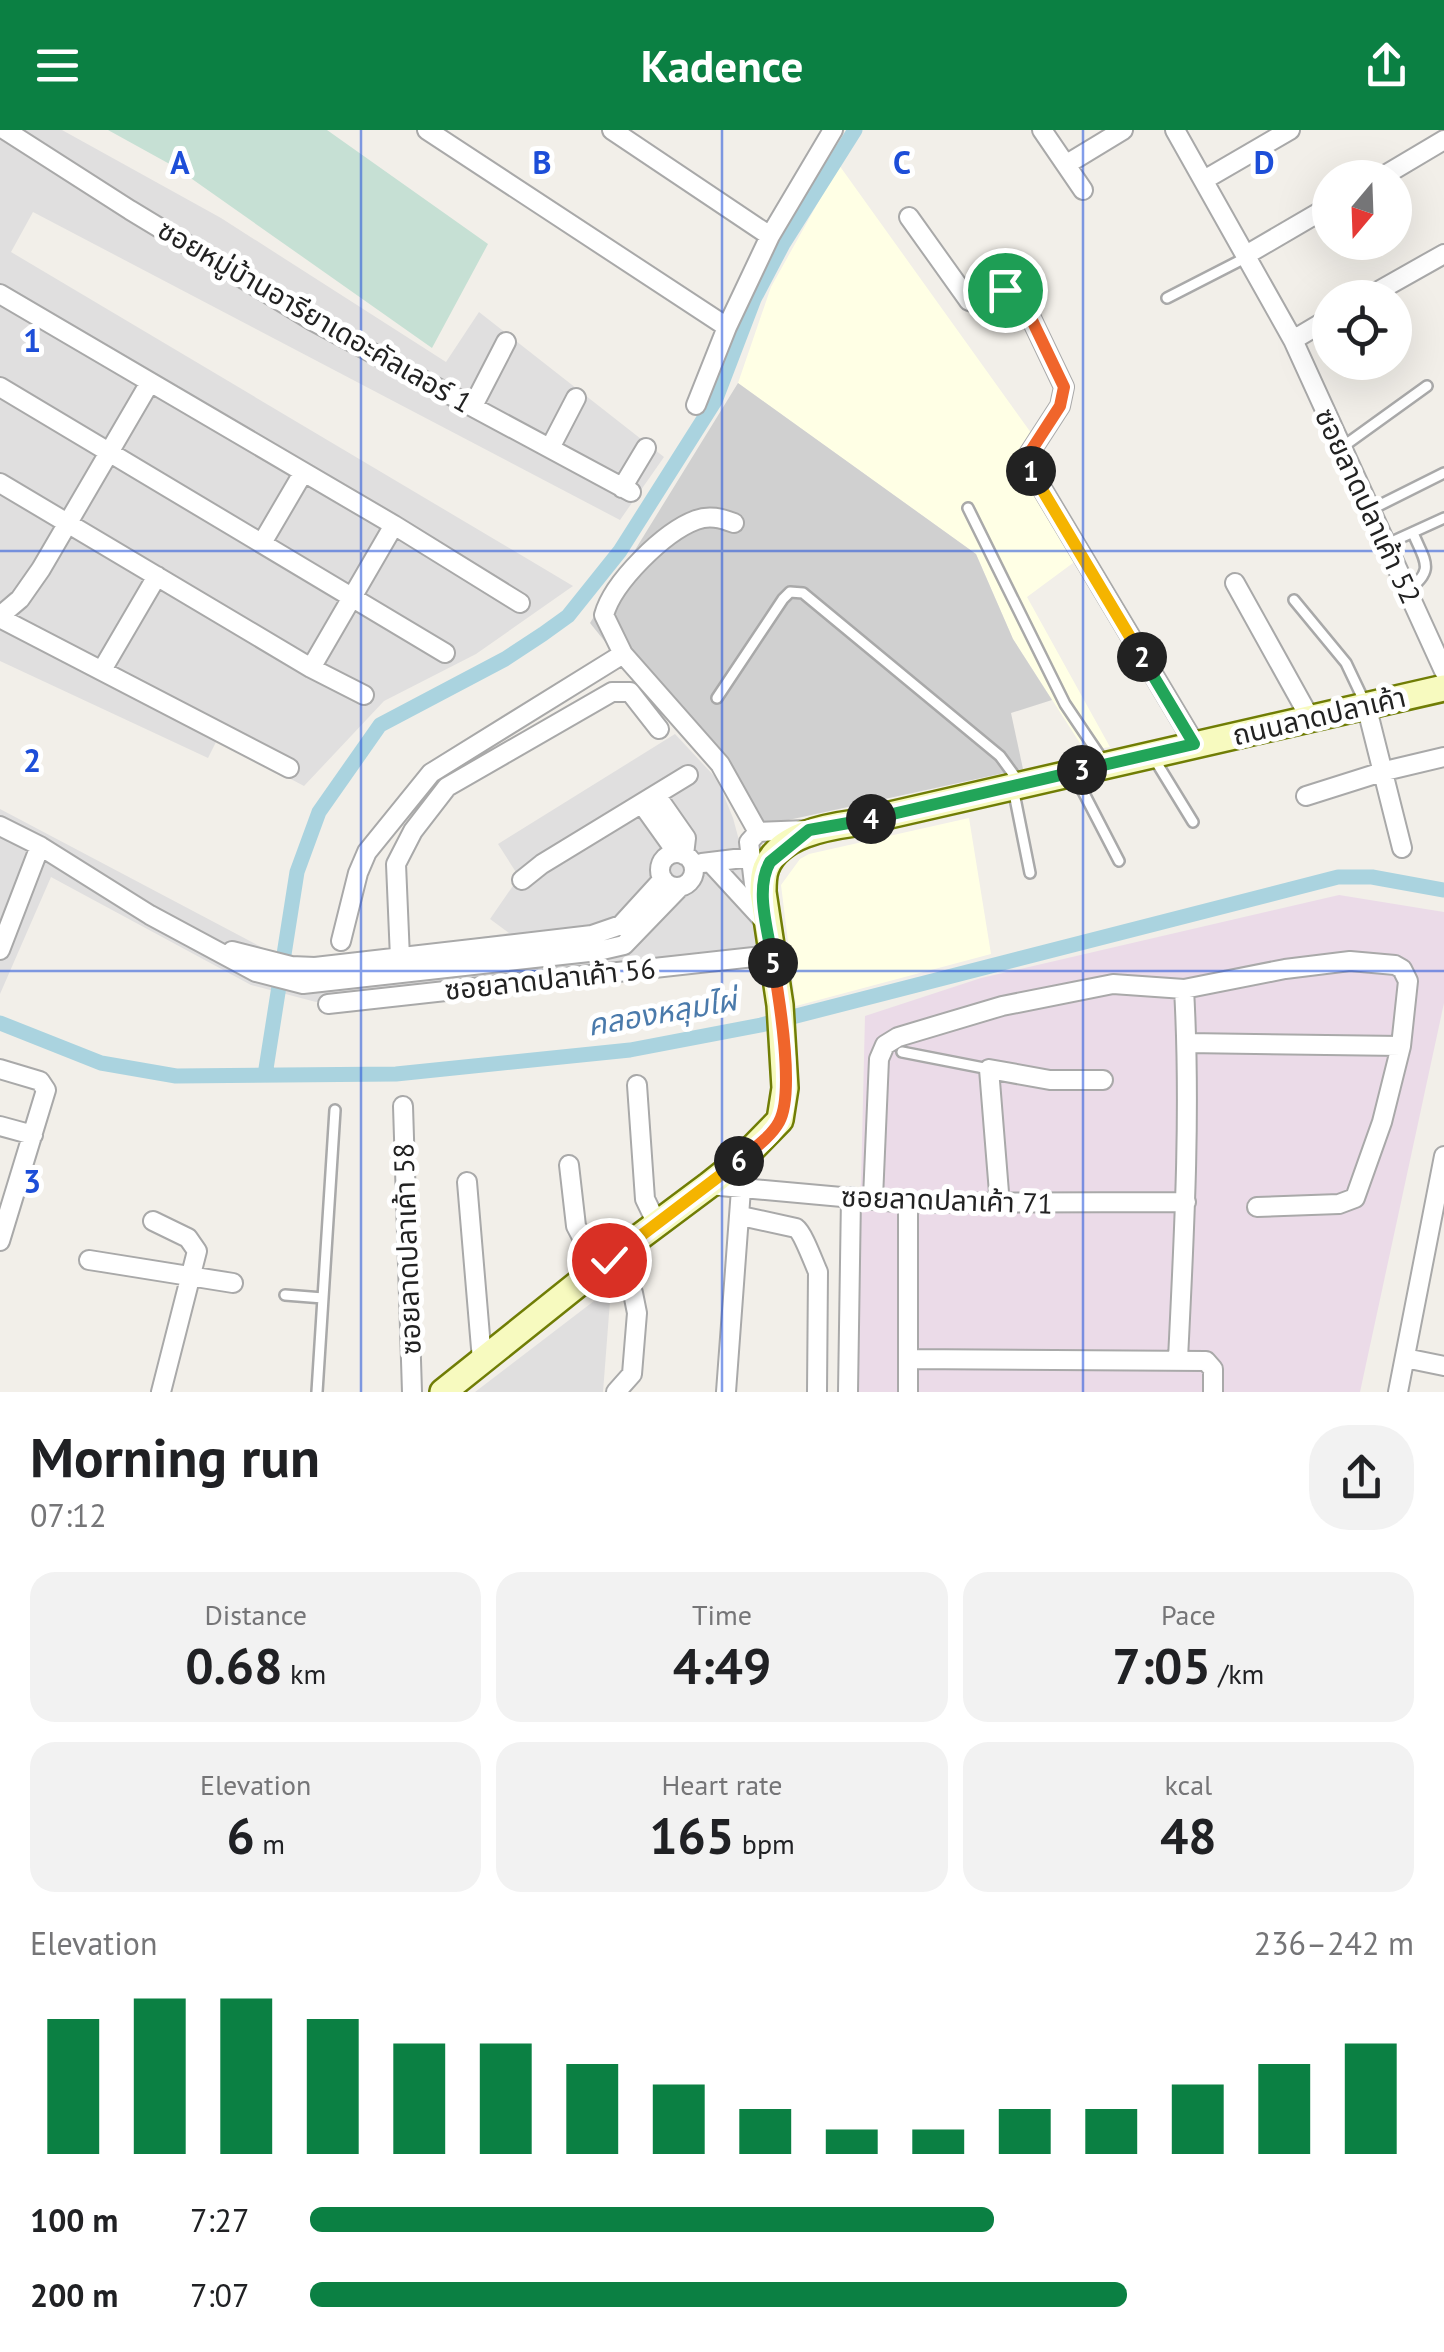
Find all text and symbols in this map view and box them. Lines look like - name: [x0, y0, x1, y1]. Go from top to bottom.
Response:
- text: Kadence: [641, 36, 803, 94]
- icon: menu: [30, 38, 85, 93]
- icon: share: [1359, 38, 1414, 93]
- text: A: [170, 141, 190, 183]
- text: B: [533, 141, 551, 183]
- text: C: [893, 141, 911, 183]
- text: D: [1254, 141, 1274, 183]
- north arrow: [1312, 160, 1412, 260]
- map controls: [1312, 160, 1412, 380]
- street label: ซอยหมู่บ้านอารียาเดอะคัลเลอร์ 1: [151, 210, 479, 421]
- pin: [963, 248, 1048, 333]
- icon: arrive: [978, 263, 1033, 318]
- button: locate: [1312, 280, 1412, 380]
- text: 1: [23, 319, 41, 361]
- street label: ซอยลาดปลาเค้า 52: [1307, 402, 1430, 610]
- pin: 1: [1006, 446, 1056, 496]
- text: 1: [1023, 452, 1039, 489]
- pin: 2: [1117, 632, 1167, 682]
- text: 2: [1134, 638, 1150, 675]
- street label: ถนนลาดปลาเค้า: [1229, 678, 1409, 753]
- text: 2: [23, 739, 41, 781]
- pin: 3: [1057, 745, 1107, 795]
- text: 3: [1074, 751, 1090, 788]
- pin: 4: [846, 794, 896, 844]
- text: 4: [863, 800, 879, 837]
- pin: 5: [748, 938, 798, 988]
- text: 5: [765, 944, 781, 981]
- street label: ซอยลาดปลาเค้า 56: [443, 949, 657, 1008]
- water label: คลองหลุมไผ่: [584, 979, 743, 1044]
- pin: 6: [714, 1136, 764, 1186]
- text: 6: [731, 1142, 747, 1179]
- street label: ซอยลาดปลาเค้า 58: [384, 1143, 429, 1355]
- text: 3: [23, 1160, 41, 1202]
- street label: ซอยลาดปลาเค้า 71: [841, 1177, 1053, 1222]
- pin: [567, 1218, 652, 1303]
- icon: check: [582, 1233, 637, 1288]
- text: Morning run: [30, 1421, 320, 1492]
- button: share: [1309, 1425, 1414, 1530]
- text: 07:12: [30, 1494, 107, 1536]
- text: Distance: [204, 1596, 307, 1633]
- text: Time: [692, 1596, 752, 1633]
- text: Pace: [1161, 1596, 1216, 1633]
- text: 0.68: [185, 1633, 283, 1698]
- text: 4:49: [673, 1633, 771, 1698]
- text: 7:05: [1112, 1633, 1211, 1698]
- text: km: [283, 1655, 326, 1692]
- text: /km: [1211, 1655, 1264, 1692]
- text: Elevation: [200, 1766, 311, 1803]
- text: Heart rate: [661, 1766, 783, 1803]
- text: kcal: [1164, 1766, 1212, 1803]
- text: 6: [226, 1803, 255, 1868]
- text: 165: [649, 1803, 734, 1868]
- text: 48: [1160, 1803, 1217, 1868]
- text: m: [255, 1825, 285, 1862]
- text: bpm: [734, 1825, 795, 1862]
- text: Elevation: [30, 1922, 157, 1964]
- text: 236–242 m: [1254, 1922, 1414, 1964]
- text: 100 m: [30, 2199, 118, 2241]
- text: 7:27: [190, 2199, 249, 2241]
- text: 200 m: [30, 2274, 118, 2316]
- text: 7:07: [190, 2274, 249, 2316]

